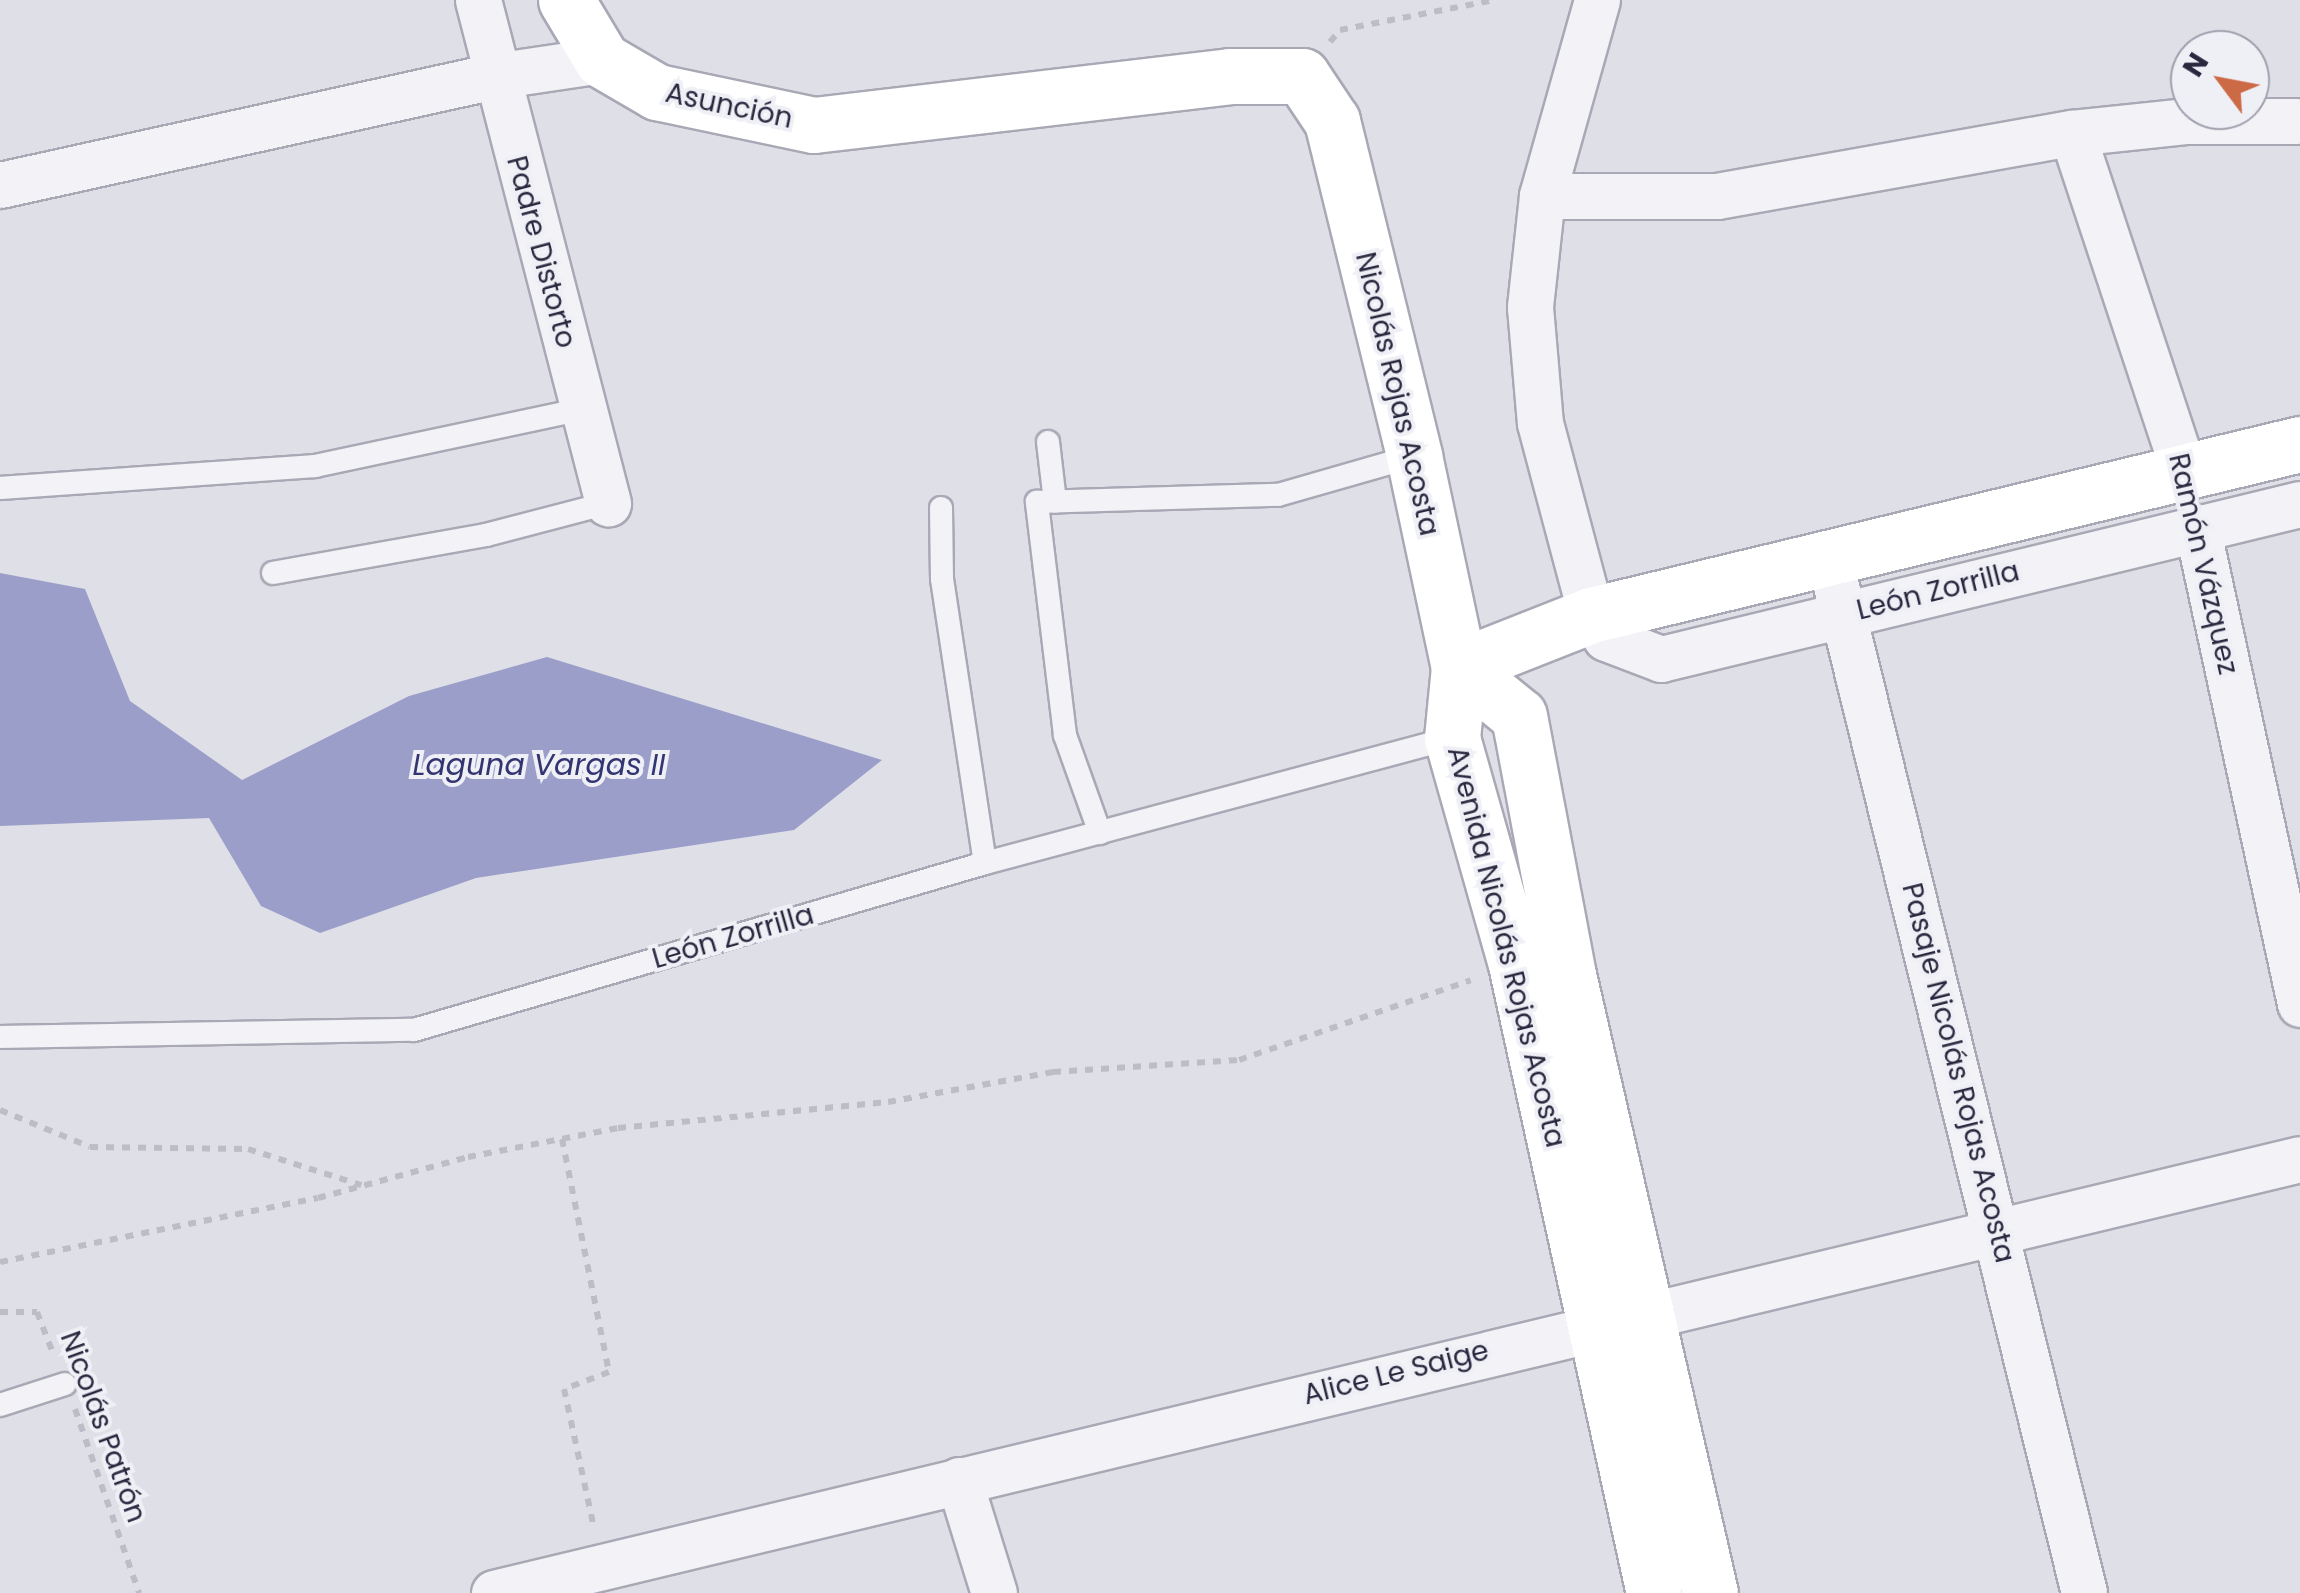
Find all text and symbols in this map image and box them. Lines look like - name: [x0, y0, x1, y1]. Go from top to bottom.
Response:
- north arrow: [2170, 30, 2270, 130]
- text: N: [2174, 46, 2218, 84]
- street label: Asunción: [662, 76, 796, 136]
- street label: Padre Distorto: [499, 152, 583, 352]
- street label: Nicolás Rojas Acosta: [1348, 249, 1446, 539]
- street label: Ramón Vázquez: [2161, 450, 2245, 678]
- street label: León Zorrilla: [1853, 555, 2023, 627]
- street label: Avenida Nicolás Rojas Acosta: [1440, 743, 1572, 1151]
- water label: Laguna Vargas II: [413, 747, 665, 783]
- street label: Pasaje Nicolás Rojas Acosta: [1894, 880, 2022, 1266]
- street label: León Zorrilla: [648, 898, 818, 976]
- street label: Nicolás Patrón: [53, 1327, 153, 1527]
- street label: Alice Le Saige: [1300, 1334, 1492, 1412]

